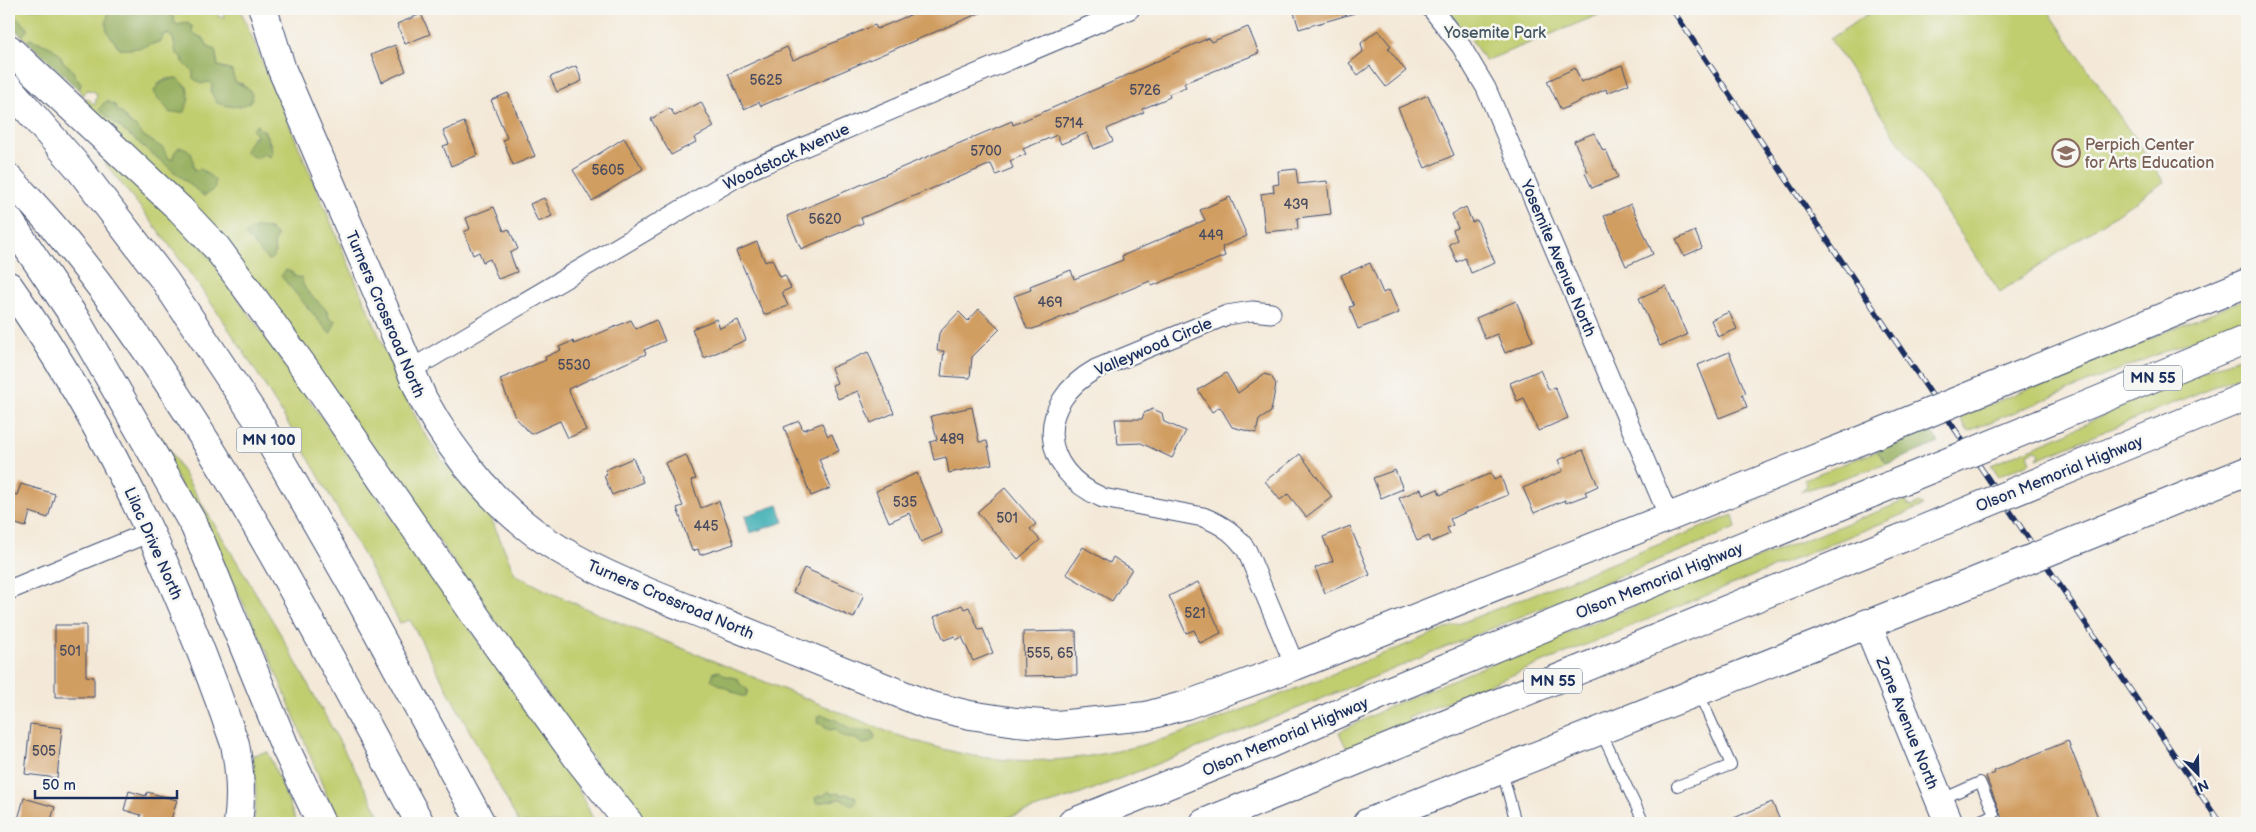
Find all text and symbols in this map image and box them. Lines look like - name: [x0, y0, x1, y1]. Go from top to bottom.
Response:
- park label: Yosemite Park: [1443, 24, 1546, 43]
- house number: 5625: [750, 72, 782, 89]
- house number: 5726: [1129, 82, 1161, 99]
- house number: 5714: [1055, 115, 1084, 132]
- street label: Woodstock Avenue: [721, 120, 853, 195]
- place label: Perpich Center for Arts Education: [2085, 136, 2214, 173]
- school or university icon: Perpich Center for Arts Education: [2051, 138, 2081, 168]
- house number: 5700: [970, 143, 1002, 160]
- house number: 5605: [592, 162, 624, 179]
- street label: Yosemite Avenue North: [1516, 176, 1599, 340]
- house number: 439: [1283, 196, 1309, 213]
- house number: 5620: [808, 211, 842, 228]
- house number: 449: [1198, 227, 1224, 244]
- street label: Turners Crossroad North: [341, 228, 428, 401]
- house number: 469: [1037, 294, 1063, 311]
- street label: Valleywood Circle: [1092, 314, 1216, 381]
- house number: 5530: [558, 357, 590, 374]
- road number: MN 55: [2124, 366, 2182, 390]
- road number: MN 100: [236, 428, 302, 452]
- house number: 489: [940, 431, 964, 448]
- street label: Olson Memorial Highway: [1973, 432, 2147, 517]
- street label: Lilac Drive North: [119, 484, 186, 603]
- house number: 535: [893, 494, 917, 511]
- house number: 501: [996, 510, 1018, 527]
- house number: 445: [693, 518, 719, 535]
- street label: Olson Memorial Highway: [1573, 539, 1747, 624]
- street label: Turners Crossroad North: [584, 557, 757, 644]
- house number: 521: [1184, 605, 1206, 622]
- house number: 501: [59, 643, 81, 660]
- house number: 555, 65: [1027, 645, 1073, 662]
- street label: Zane Avenue North: [1871, 654, 1942, 792]
- road number: MN 55: [1524, 668, 1582, 694]
- street label: Olson Memorial Highway: [1200, 693, 1372, 781]
- house number: 505: [32, 743, 56, 760]
- north arrow: [2174, 750, 2224, 800]
- scale bar: [35, 767, 178, 799]
- text: 50 m: [42, 776, 76, 795]
- text: N: [2195, 776, 2211, 795]

